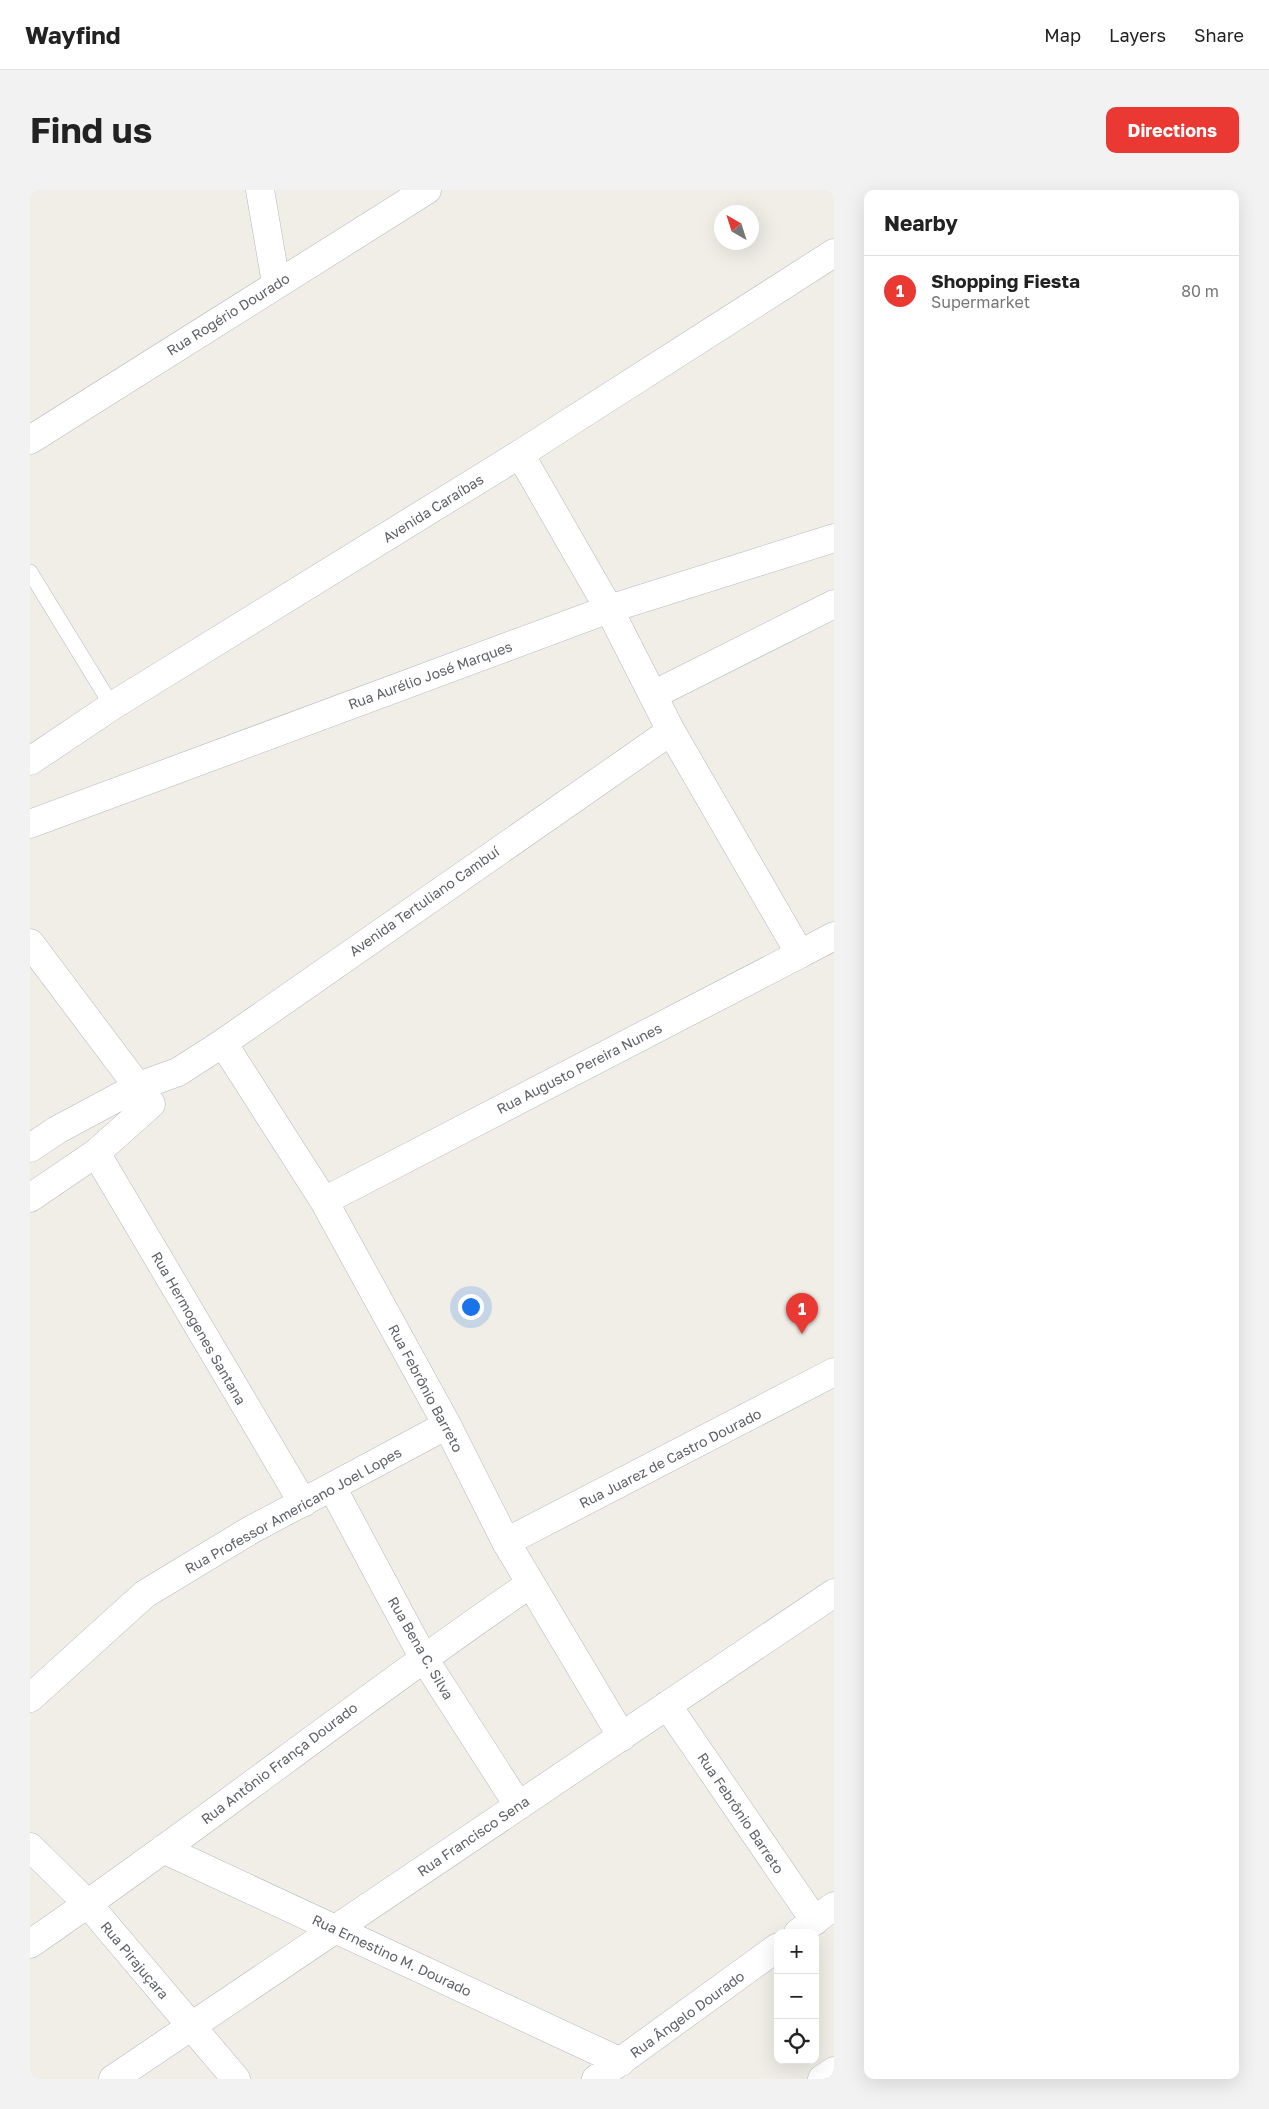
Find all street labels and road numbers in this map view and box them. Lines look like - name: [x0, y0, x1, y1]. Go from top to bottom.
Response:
- street label: Rua Rogério Dourado: [163, 269, 293, 359]
- street label: Avenida Caraíbas: [380, 470, 486, 546]
- street label: Rua Aurélio José Marques: [346, 637, 514, 713]
- street label: Avenida Tertuliano Cambuí: [346, 842, 503, 959]
- street label: Rua Augusto Pereira Nunes: [494, 1019, 664, 1117]
- street label: Rua Hermogenes Santana: [148, 1248, 250, 1408]
- street label: Rua Febrônio Barreto: [385, 1321, 467, 1455]
- street label: Rua Juarez de Castro Dourado: [576, 1405, 764, 1511]
- street label: Rua Professor Americano Joel Lopes: [182, 1443, 404, 1577]
- street label: Rua Bena C. Silva: [385, 1594, 457, 1702]
- street label: Rua Antônio França Dourado: [197, 1699, 361, 1827]
- street label: Rua Febrônio Barreto: [694, 1749, 788, 1877]
- street label: Rua Francisco Sena: [414, 1792, 532, 1880]
- street label: Rua Ernestino M. Dourado: [310, 1911, 474, 1999]
- street label: Rua Pirajuçara: [98, 1918, 172, 2002]
- street label: Rua Ângelo Dourado: [627, 1967, 747, 2061]

